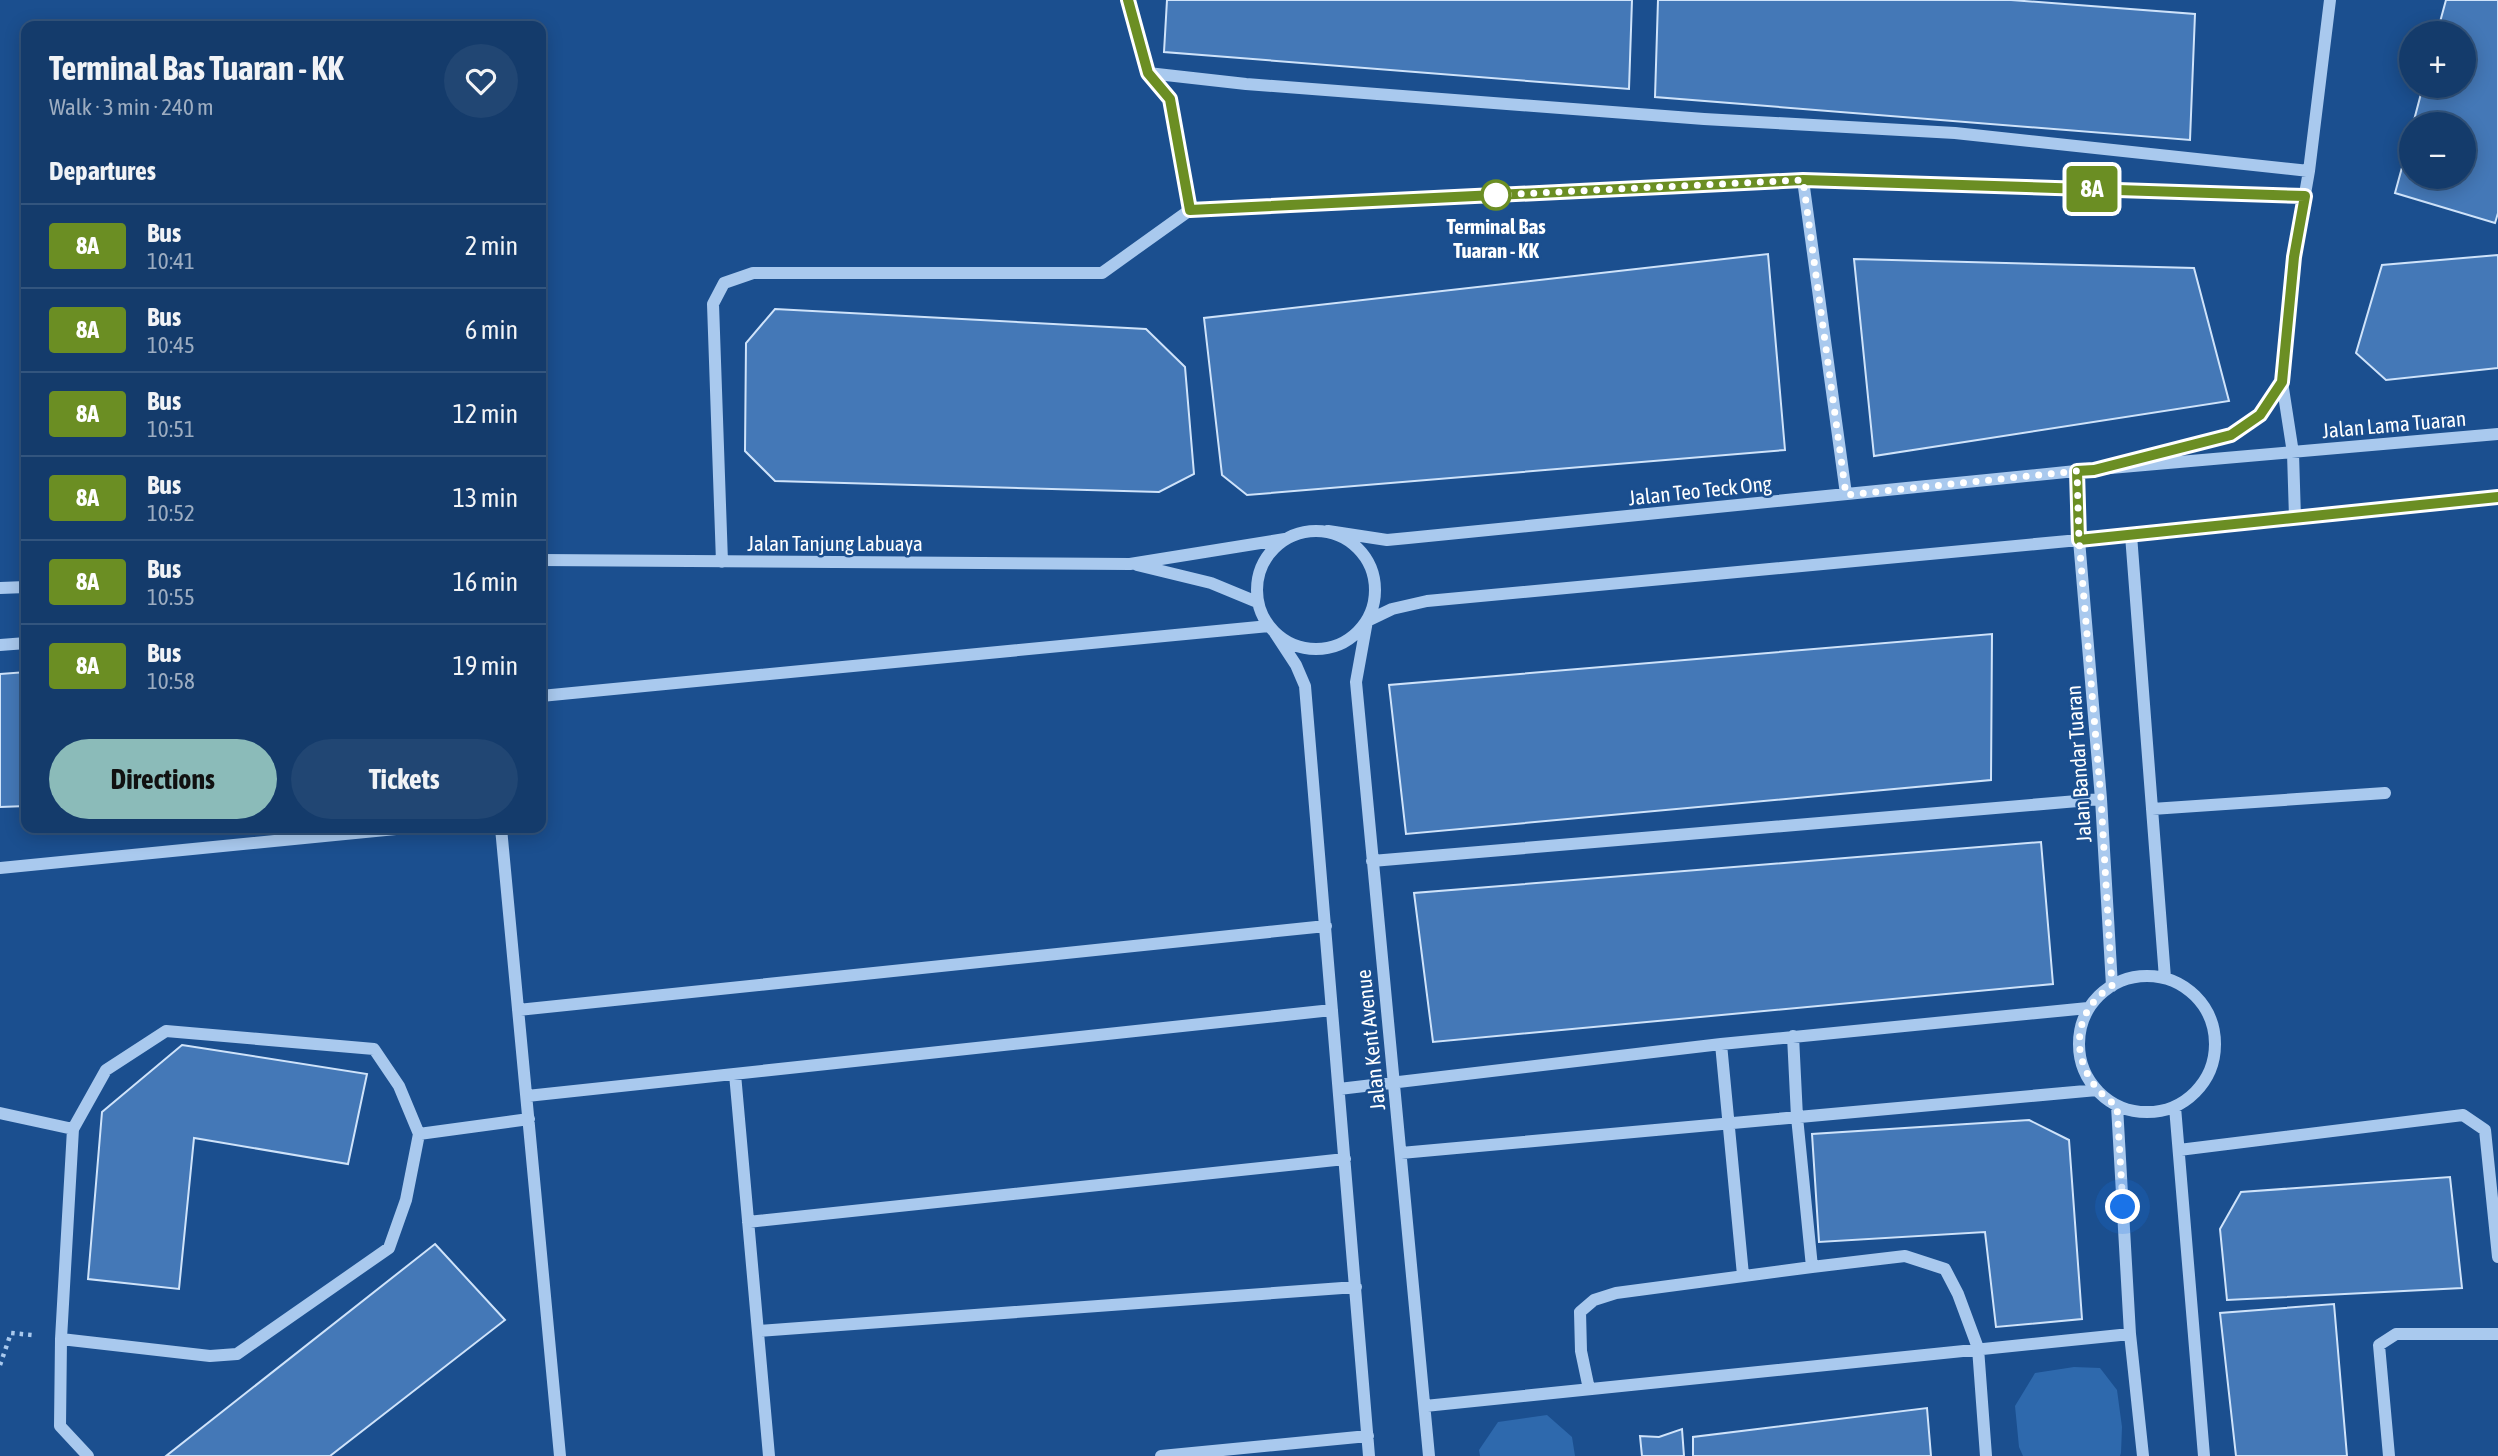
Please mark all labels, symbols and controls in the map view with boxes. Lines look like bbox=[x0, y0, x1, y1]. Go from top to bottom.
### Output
map controls bbox=[2399, 21, 2476, 189]
button: + bbox=[2399, 21, 2476, 98]
button: heart bbox=[444, 44, 518, 118]
text: Terminal Bas Tuaran - KK bbox=[49, 49, 344, 87]
text: Walk · 3 min · 240 m bbox=[49, 94, 213, 120]
button: − bbox=[2399, 112, 2476, 189]
text: Departures bbox=[49, 156, 156, 186]
line badge: 8A bbox=[2060, 166, 2124, 212]
text: 8A bbox=[2080, 175, 2104, 202]
marker: Terminal Bas Tuaran - KK bbox=[1481, 180, 1511, 210]
place label: Terminal Bas Tuaran - KK bbox=[1446, 214, 1546, 262]
text: Bus bbox=[147, 218, 181, 248]
text: 2 min bbox=[465, 231, 518, 261]
text: 8A bbox=[76, 232, 99, 259]
text: 10:41 bbox=[147, 248, 195, 274]
text: Bus bbox=[147, 302, 181, 332]
text: 6 min bbox=[465, 315, 518, 345]
text: 8A bbox=[76, 316, 99, 343]
text: 10:45 bbox=[147, 332, 195, 358]
text: Bus bbox=[147, 386, 181, 416]
text: 12 min bbox=[453, 399, 518, 429]
text: 8A bbox=[76, 400, 99, 427]
street label: Jalan Lama Tuaran bbox=[2321, 406, 2467, 442]
text: 10:51 bbox=[147, 416, 195, 442]
text: Bus bbox=[147, 470, 181, 500]
street label: Jalan Teo Teck Ong bbox=[1627, 471, 1773, 509]
text: 13 min bbox=[453, 483, 518, 513]
text: 8A bbox=[76, 484, 99, 511]
text: 10:52 bbox=[147, 500, 195, 526]
street label: Jalan Tanjung Labuaya bbox=[747, 531, 923, 555]
text: Bus bbox=[147, 554, 181, 584]
text: 16 min bbox=[453, 567, 518, 597]
text: 8A bbox=[76, 568, 99, 595]
text: 10:55 bbox=[147, 584, 195, 610]
text: Bus bbox=[147, 638, 181, 668]
text: 19 min bbox=[453, 651, 518, 681]
text: 8A bbox=[76, 652, 99, 679]
text: 10:58 bbox=[147, 668, 195, 694]
street label: Jalan Bandar Tuaran bbox=[2061, 685, 2095, 843]
button: Directions bbox=[49, 739, 277, 819]
button: Tickets bbox=[291, 739, 518, 819]
street label: Jalan Kent Avenue bbox=[1351, 968, 1389, 1112]
your location bbox=[2105, 1189, 2140, 1224]

